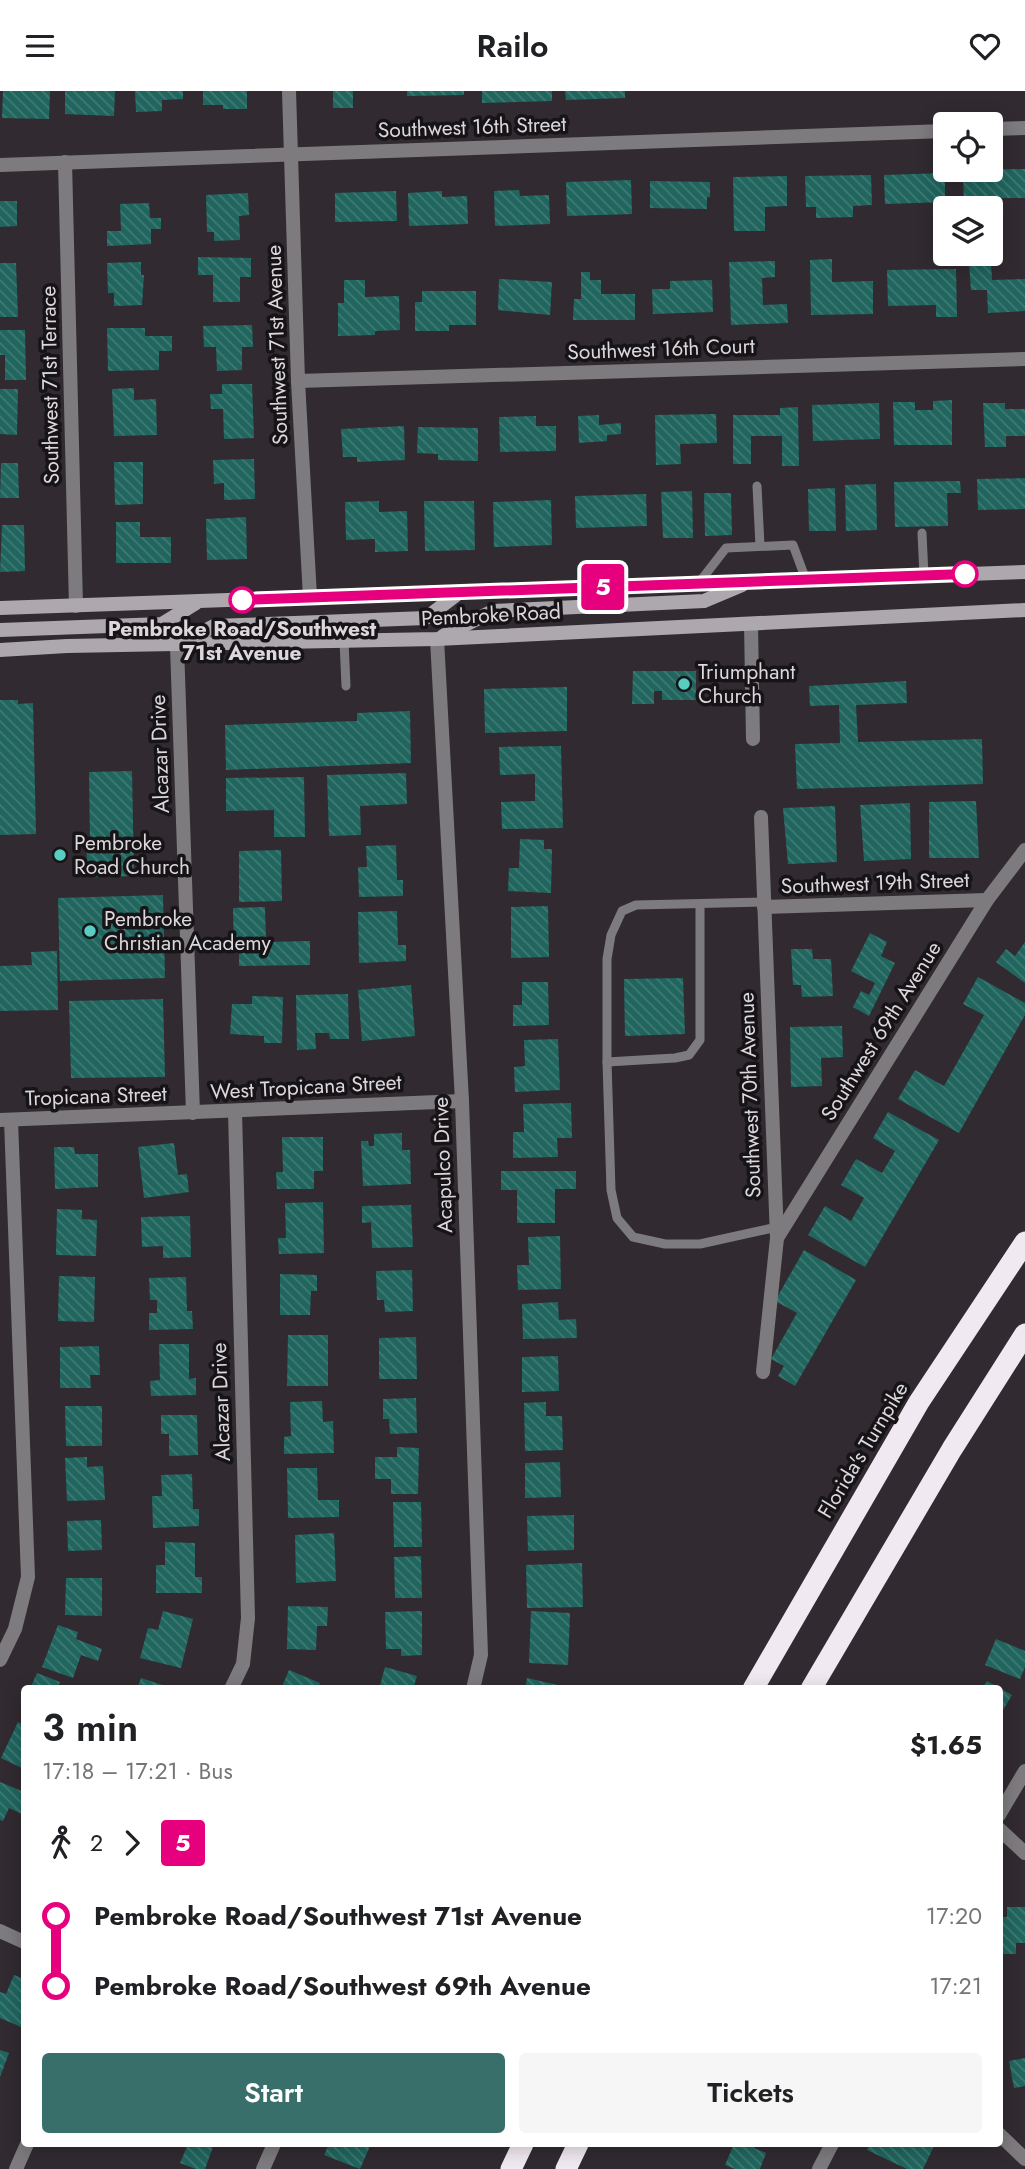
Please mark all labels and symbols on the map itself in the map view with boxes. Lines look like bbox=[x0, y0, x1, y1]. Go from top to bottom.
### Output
street label: Southwest 16th Street bbox=[377, 109, 567, 145]
street label: Southwest 71st Avenue bbox=[259, 244, 295, 446]
street label: Southwest 71st Terrace bbox=[33, 285, 67, 485]
street label: Southwest 16th Court bbox=[567, 331, 755, 367]
unlabelled marker bbox=[952, 561, 978, 587]
line badge: 5 bbox=[580, 564, 626, 610]
marker: Pembroke Road/Southwest 71st Avenue bbox=[229, 587, 255, 613]
street label: Pembroke Road bbox=[420, 596, 562, 634]
place label: Pembroke Road/Southwest 71st Avenue bbox=[108, 614, 377, 668]
place label: Triumphant Church bbox=[698, 657, 795, 711]
marker: Triumphant Church bbox=[676, 676, 692, 692]
street label: Alcazar Drive bbox=[143, 694, 177, 814]
place label: Pembroke Road Church bbox=[74, 828, 190, 882]
marker: Pembroke Road Church bbox=[52, 847, 68, 863]
street label: Southwest 19th Street bbox=[780, 865, 970, 901]
place label: Pembroke Christian Academy bbox=[104, 904, 272, 958]
marker: Pembroke Christian Academy bbox=[82, 923, 98, 939]
street label: Southwest 69th Avenue bbox=[814, 935, 949, 1127]
street label: Southwest 70th Avenue bbox=[731, 991, 769, 1198]
street label: West Tropicana Street bbox=[210, 1067, 402, 1107]
street label: Tropicana Street bbox=[25, 1079, 167, 1113]
street label: Acapulco Drive bbox=[426, 1096, 460, 1234]
street label: Alcazar Drive bbox=[204, 1342, 238, 1462]
street label: Florida's Turnpike bbox=[810, 1376, 916, 1524]

